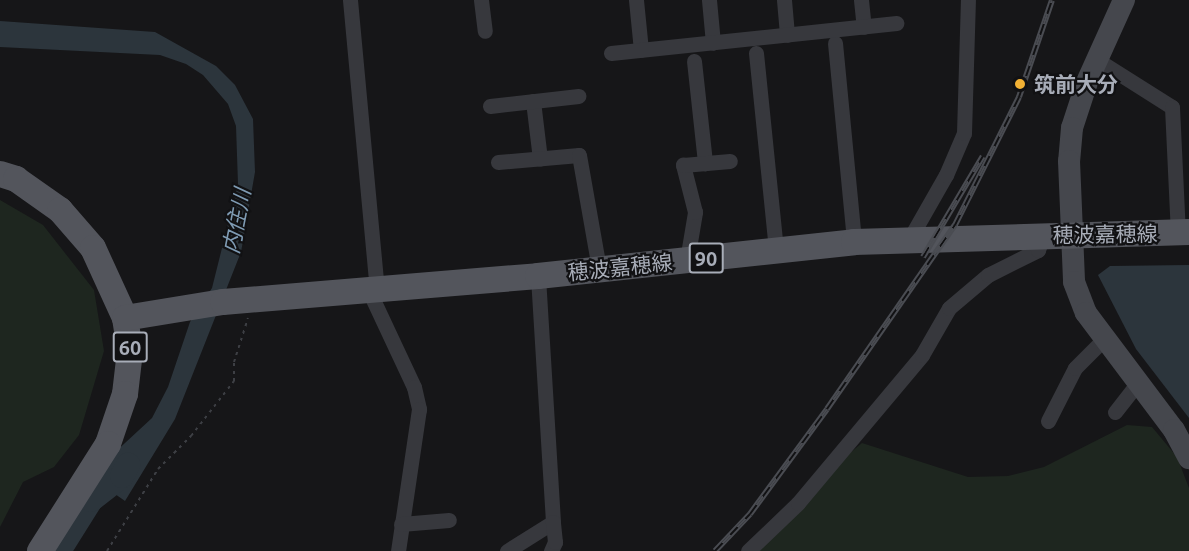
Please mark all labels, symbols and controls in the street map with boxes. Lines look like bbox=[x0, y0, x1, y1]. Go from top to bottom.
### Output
place label: 筑前大分 bbox=[1034, 71, 1118, 97]
marker: 筑前大分 bbox=[1011, 75, 1029, 93]
water label: 内住川 bbox=[217, 186, 255, 256]
street label: 穂波嘉穂線 bbox=[1052, 220, 1158, 248]
road number: 90 bbox=[688, 241, 724, 275]
street label: 穂波嘉穂線 bbox=[566, 249, 674, 285]
road number: 60 bbox=[112, 330, 148, 364]

